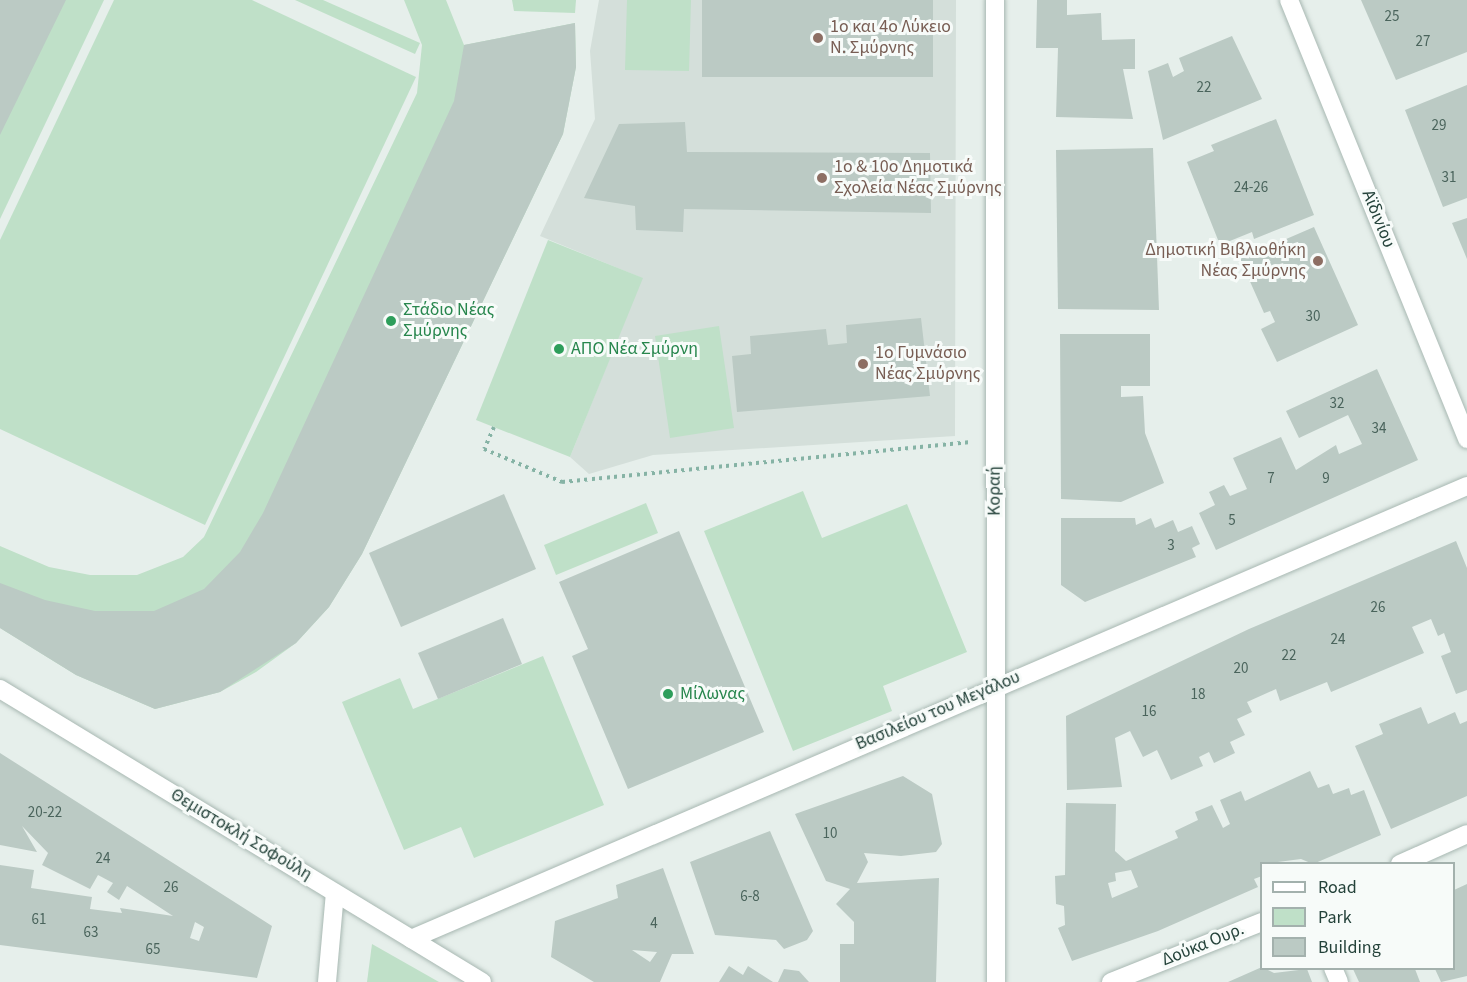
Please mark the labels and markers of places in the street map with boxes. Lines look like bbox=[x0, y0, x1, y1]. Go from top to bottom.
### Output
place label: 1ο και 4ο Λύκειο Ν. Σμύρνης bbox=[830, 17, 951, 60]
marker: 1ο και 4ο Λύκειο Ν. Σμύρνης bbox=[811, 31, 825, 45]
place label: 1ο & 10ο Δημοτικά Σχολεία Νέας Σμύρνης bbox=[834, 157, 1002, 200]
marker: 1ο & 10ο Δημοτικά Σχολεία Νέας Σμύρνης bbox=[815, 171, 829, 185]
place label: Δημοτική Βιβλιοθήκη Νέας Σμύρνης bbox=[1145, 240, 1306, 282]
marker: Δημοτική Βιβλιοθήκη Νέας Σμύρνης bbox=[1311, 254, 1325, 268]
place label: Στάδιο Νέας Σμύρνης bbox=[403, 300, 494, 342]
marker: Στάδιο Νέας Σμύρνης bbox=[384, 314, 398, 328]
place label: ΑΠΟ Νέα Σμύρνη bbox=[571, 338, 698, 360]
marker: ΑΠΟ Νέα Σμύρνη bbox=[552, 342, 566, 356]
place label: 1ο Γυμνάσιο Νέας Σμύρνης bbox=[875, 343, 981, 386]
marker: 1ο Γυμνάσιο Νέας Σμύρνης bbox=[856, 357, 870, 371]
place label: Μίλωνας bbox=[680, 683, 745, 705]
marker: Μίλωνας bbox=[661, 687, 675, 701]

